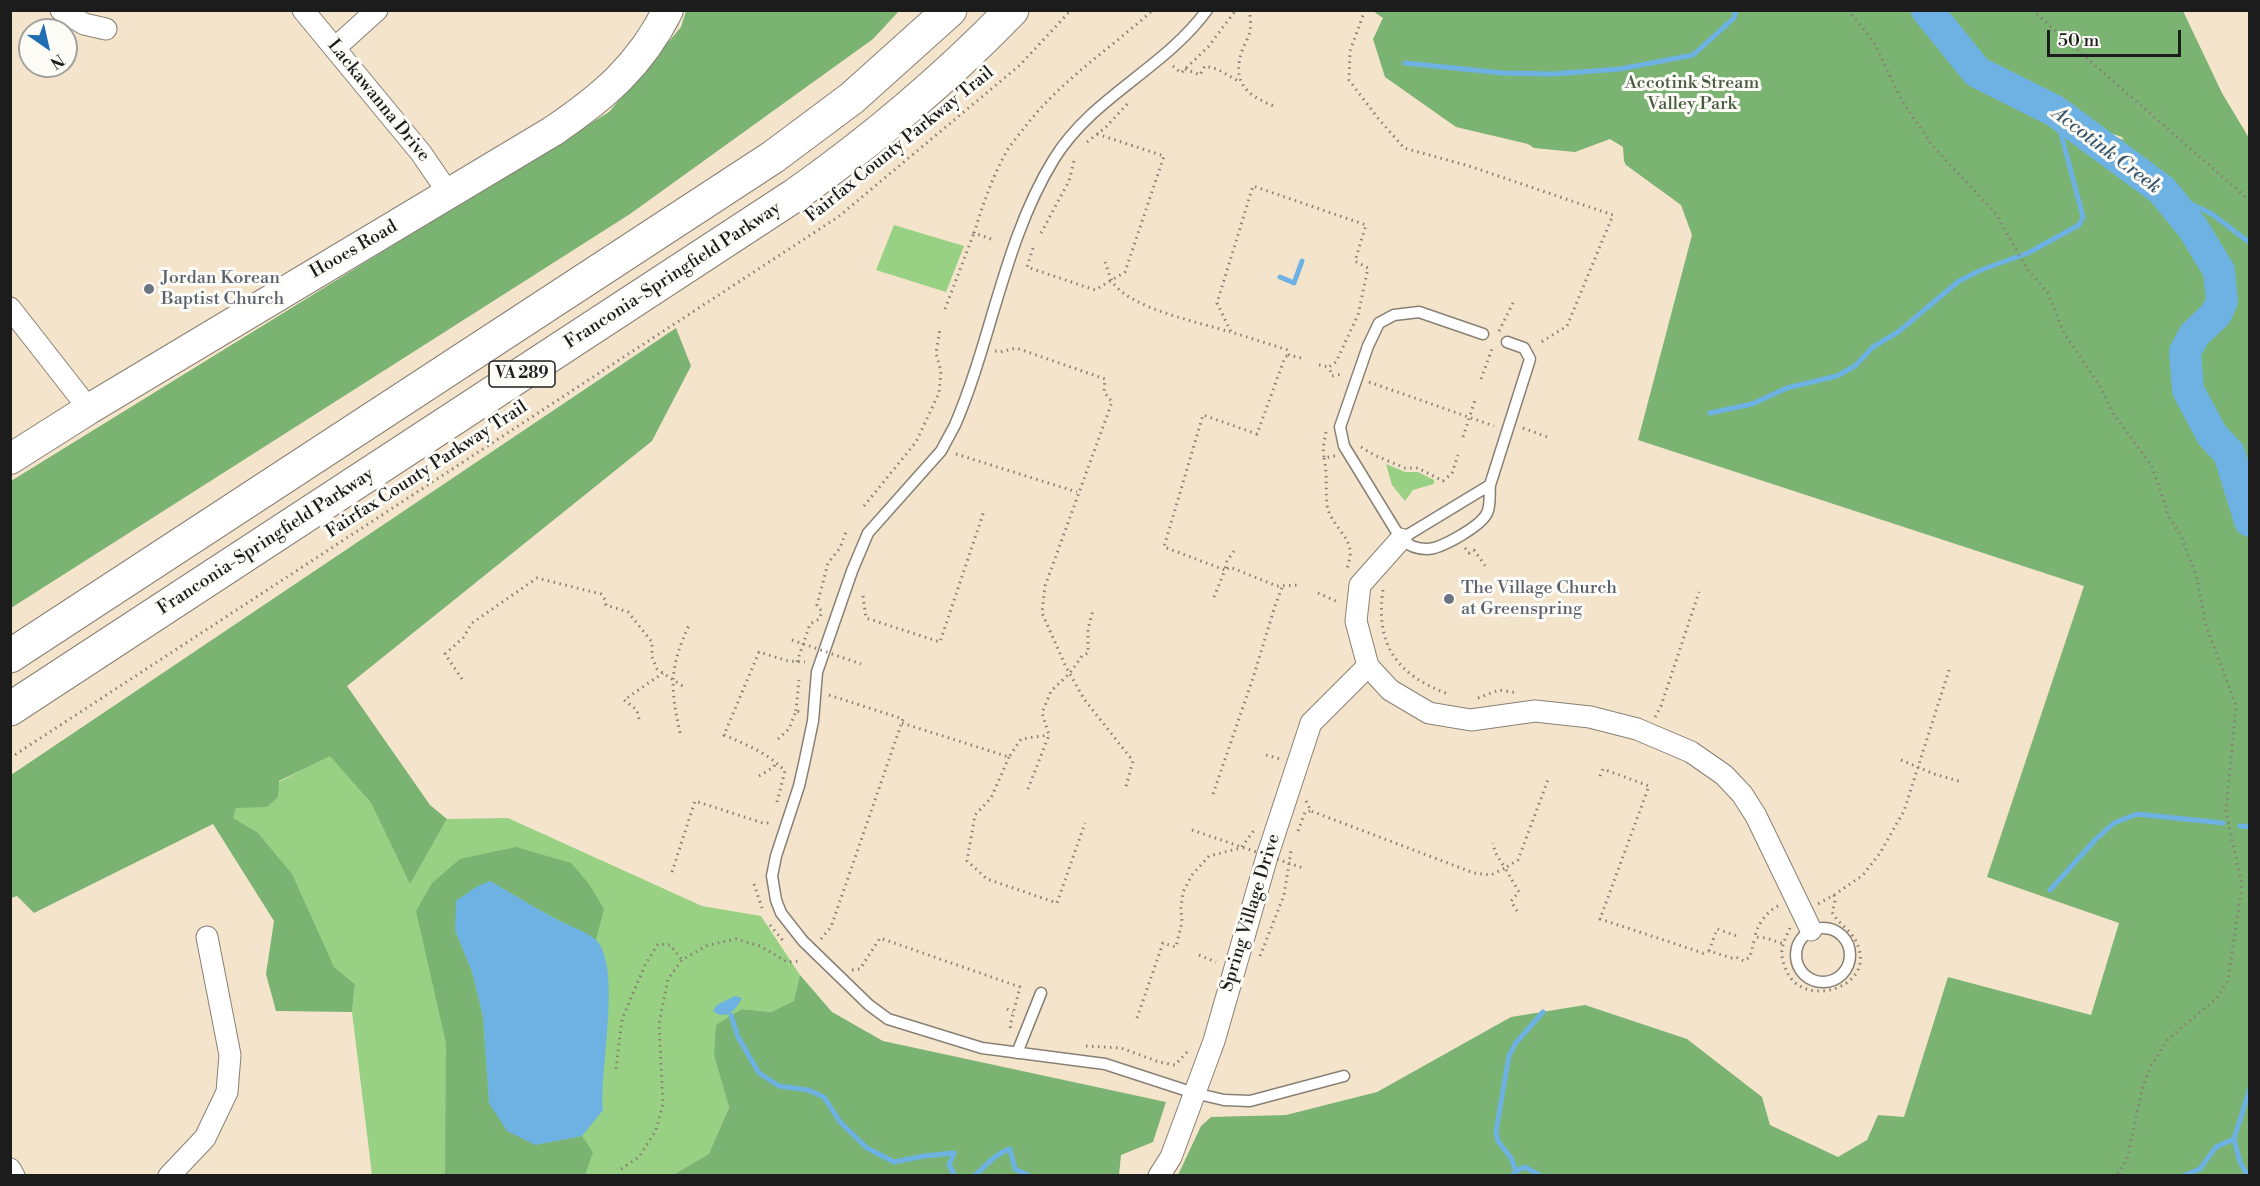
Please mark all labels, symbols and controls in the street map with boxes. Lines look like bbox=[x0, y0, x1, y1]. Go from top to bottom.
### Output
north arrow bbox=[18, 18, 78, 78]
scale bar bbox=[2050, 18, 2184, 56]
text: 50 m bbox=[2058, 29, 2099, 52]
street label: Lackawanna Drive bbox=[322, 36, 434, 166]
text: N bbox=[46, 49, 68, 73]
street label: Fairfax County Parkway Trail bbox=[801, 62, 999, 228]
park label: Accotink Stream Valley Park bbox=[1625, 73, 1759, 116]
water label: Accotink Creek bbox=[2047, 102, 2165, 200]
street label: Franconia-Springfield Parkway bbox=[561, 198, 785, 354]
street label: Hooes Road bbox=[307, 216, 401, 284]
place label: Jordan Korean Baptist Church bbox=[161, 268, 284, 310]
marker: Jordan Korean Baptist Church bbox=[142, 282, 156, 296]
road number: VA 289 bbox=[489, 361, 555, 387]
street label: Fairfax County Parkway Trail bbox=[322, 397, 532, 543]
street label: Franconia-Springfield Parkway bbox=[154, 464, 378, 620]
place label: The Village Church at Greenspring bbox=[1461, 578, 1617, 620]
marker: The Village Church at Greenspring bbox=[1442, 592, 1456, 606]
street label: Spring Village Drive bbox=[1217, 831, 1285, 995]

